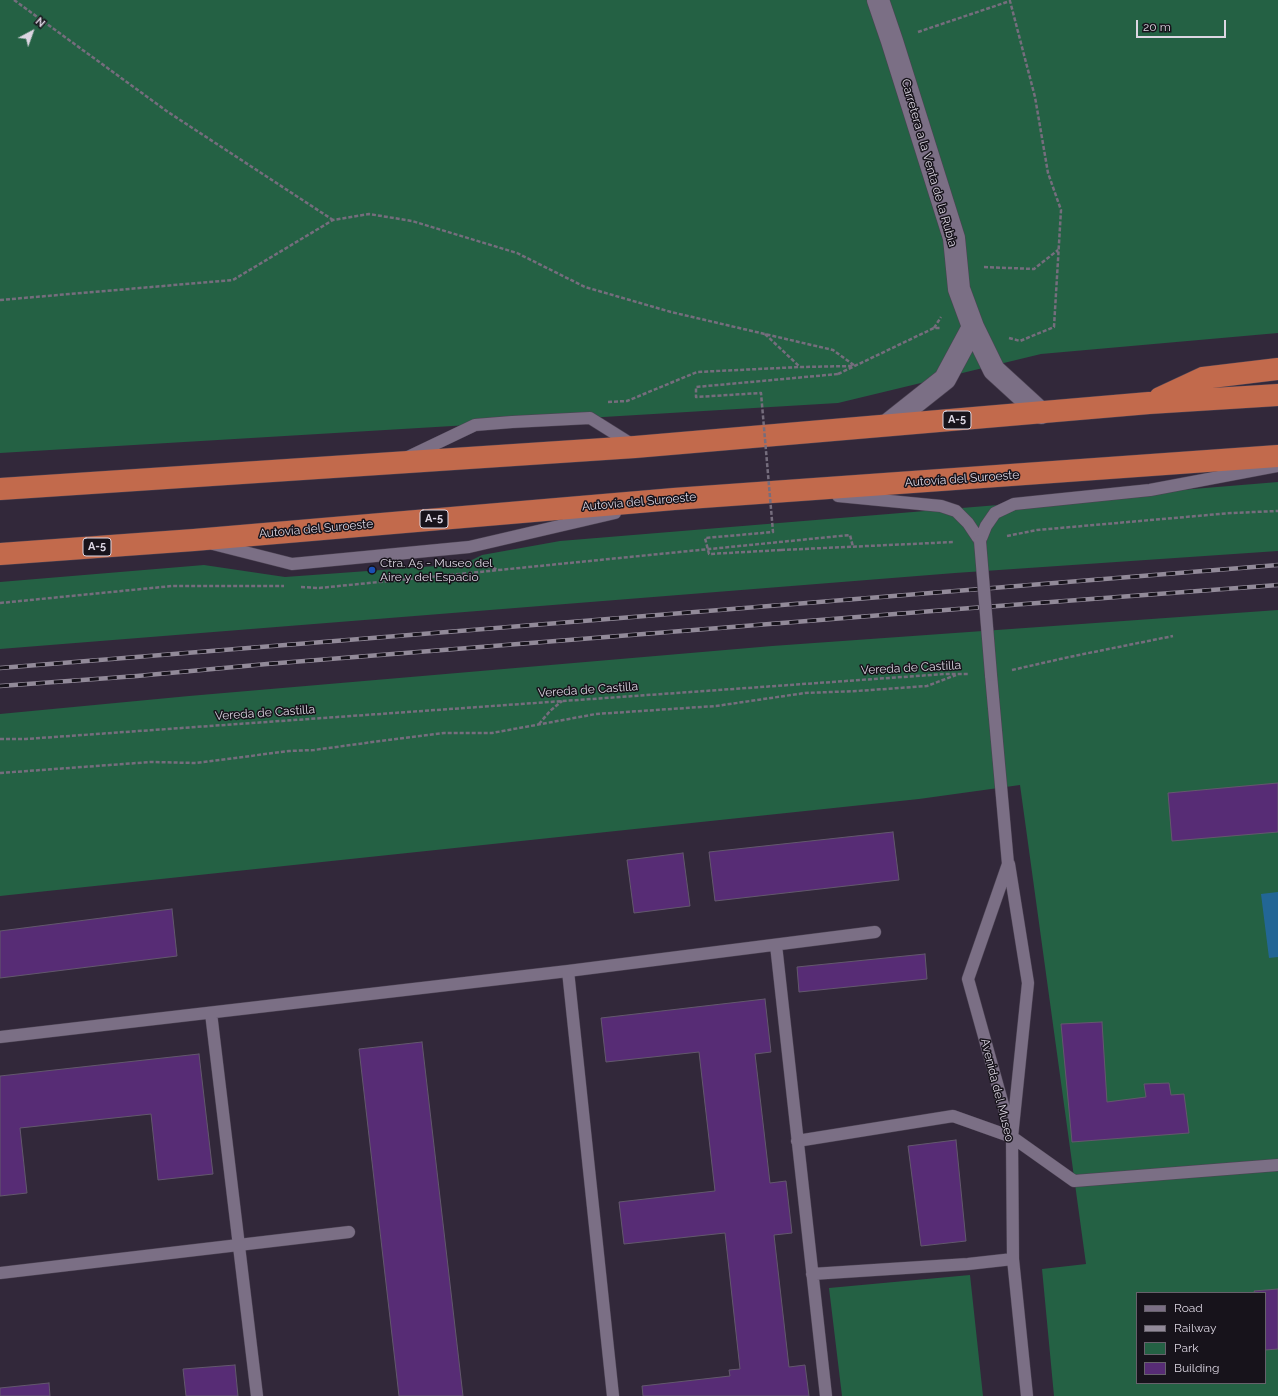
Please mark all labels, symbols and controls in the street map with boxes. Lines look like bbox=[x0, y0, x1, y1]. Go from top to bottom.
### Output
north arrow bbox=[12, 12, 52, 52]
scale bar bbox=[1138, 12, 1228, 38]
text: N bbox=[33, 15, 48, 30]
text: 20 m bbox=[1143, 20, 1171, 34]
street label: Carretera a la Venta de la Rubia bbox=[898, 77, 960, 249]
road number: A-5 bbox=[943, 411, 971, 429]
street label: Autovía del Suroeste bbox=[904, 468, 1020, 490]
street label: Autovía del Suroeste bbox=[581, 490, 697, 514]
road number: A-5 bbox=[420, 510, 448, 528]
street label: Autovía del Suroeste bbox=[258, 517, 374, 541]
road number: A-5 bbox=[83, 538, 111, 556]
place label: Ctra. A5 - Museo del Aire y del Espacio bbox=[380, 556, 493, 584]
marker: Ctra. A5 - Museo del Aire y del Espacio bbox=[367, 565, 377, 575]
street label: Vereda de Castilla bbox=[861, 658, 961, 678]
street label: Vereda de Castilla bbox=[537, 679, 639, 701]
street label: Vereda de Castilla bbox=[214, 702, 316, 724]
street label: Avenida del Museo bbox=[977, 1037, 1017, 1143]
legend bbox=[1136, 1292, 1266, 1384]
text: Road bbox=[1174, 1301, 1203, 1315]
text: Railway bbox=[1174, 1321, 1216, 1335]
text: Park bbox=[1174, 1341, 1199, 1355]
text: Building bbox=[1174, 1361, 1220, 1375]

